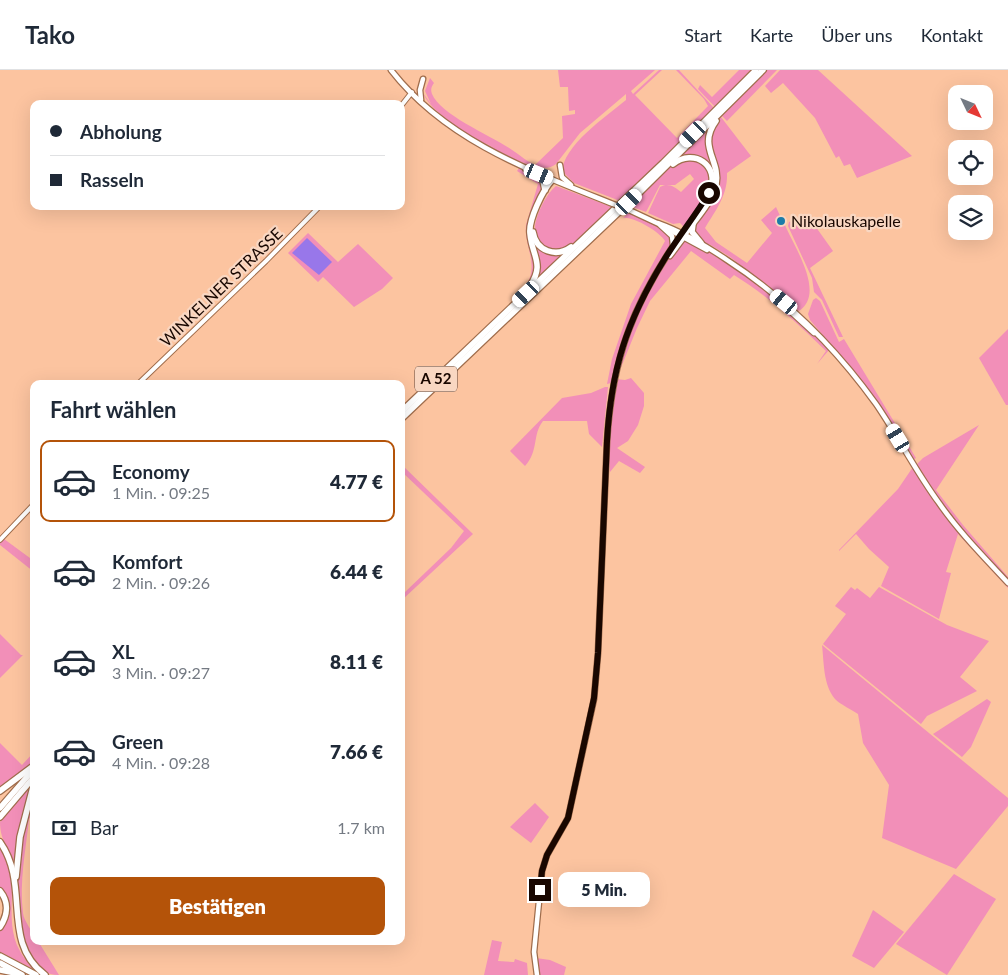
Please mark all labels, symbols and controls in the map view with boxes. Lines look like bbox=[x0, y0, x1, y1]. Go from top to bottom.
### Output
text: Tako bbox=[25, 20, 75, 49]
text: Start bbox=[684, 24, 722, 46]
text: Karte bbox=[750, 24, 793, 46]
text: Über uns bbox=[821, 24, 893, 46]
text: Kontakt bbox=[921, 24, 983, 46]
north arrow bbox=[948, 85, 992, 130]
map controls bbox=[948, 85, 993, 240]
car bbox=[677, 118, 708, 150]
text: Abholung bbox=[80, 120, 162, 143]
button: locate bbox=[948, 140, 993, 185]
car bbox=[522, 161, 555, 187]
text: Rasseln bbox=[80, 168, 144, 191]
route start bbox=[698, 182, 720, 204]
car bbox=[612, 186, 645, 218]
button: layers bbox=[948, 195, 993, 240]
place label: Nikolauskapelle bbox=[791, 211, 901, 230]
marker: Nikolauskapelle bbox=[775, 215, 787, 227]
street label: WINKELNER STRASSE bbox=[156, 223, 286, 350]
car bbox=[509, 278, 542, 310]
car bbox=[767, 287, 800, 317]
road number: A 52 bbox=[415, 366, 457, 392]
text: Fahrt wählen bbox=[50, 396, 177, 423]
car bbox=[883, 421, 912, 455]
icon: car bbox=[52, 459, 97, 504]
text: Economy bbox=[112, 460, 190, 483]
text: 4.77 € bbox=[330, 470, 383, 493]
text: 1 Min. · 09:25 bbox=[112, 483, 210, 502]
icon: car bbox=[52, 549, 97, 594]
text: Komfort bbox=[112, 550, 183, 573]
text: 6.44 € bbox=[330, 560, 383, 583]
text: 2 Min. · 09:26 bbox=[112, 573, 210, 592]
icon: car bbox=[52, 639, 97, 684]
text: XL bbox=[112, 640, 135, 663]
text: 8.11 € bbox=[330, 650, 383, 673]
text: 3 Min. · 09:27 bbox=[112, 663, 210, 682]
icon: car bbox=[52, 729, 97, 774]
text: Green bbox=[112, 730, 163, 753]
text: 7.66 € bbox=[330, 740, 383, 763]
text: 4 Min. · 09:28 bbox=[112, 753, 210, 772]
icon: cash bbox=[50, 814, 78, 842]
text: Bar bbox=[90, 816, 119, 839]
text: 1.7 km bbox=[337, 818, 385, 837]
callout: 5 Min. bbox=[558, 872, 650, 908]
button: Bestätigen bbox=[50, 877, 385, 935]
route end bbox=[529, 879, 551, 901]
text: 5 Min. bbox=[581, 880, 627, 899]

